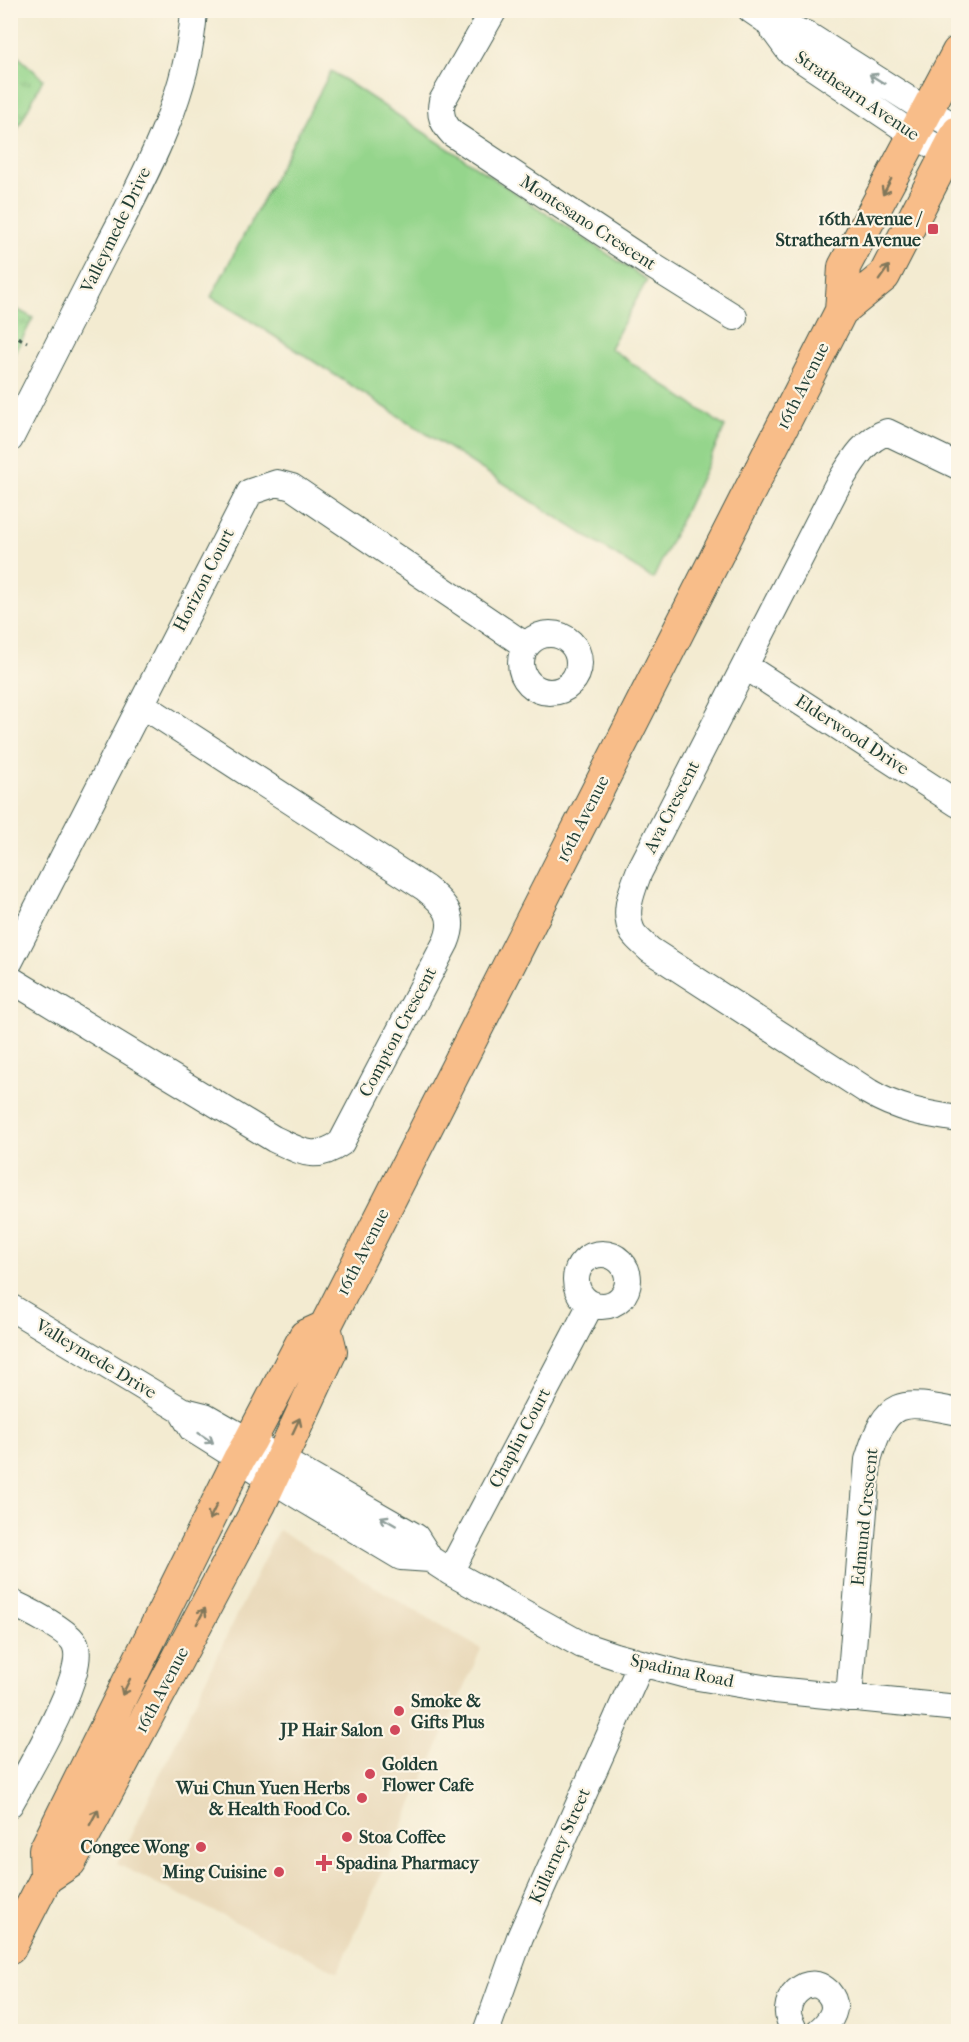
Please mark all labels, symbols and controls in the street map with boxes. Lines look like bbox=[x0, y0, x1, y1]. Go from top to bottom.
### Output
street label: Strathearn Avenue bbox=[791, 47, 923, 145]
one-way arrow bbox=[869, 73, 886, 85]
street label: Valleymede Drive bbox=[76, 164, 156, 297]
street label: Montesano Crescent bbox=[516, 171, 660, 275]
one-way arrow bbox=[881, 178, 893, 195]
place label: 16th Avenue / Strathearn Avenue bbox=[776, 209, 924, 251]
marker: 16th Avenue / Strathearn Avenue bbox=[926, 222, 940, 236]
one-way arrow bbox=[878, 265, 890, 281]
street label: 16th Avenue bbox=[772, 339, 834, 433]
street label: Horizon Court bbox=[169, 525, 239, 635]
street label: Elderwood Drive bbox=[791, 690, 913, 780]
street label: Ava Crescent bbox=[639, 757, 705, 858]
street label: 16th Avenue bbox=[552, 772, 614, 866]
street label: Compton Crescent bbox=[355, 963, 441, 1101]
street label: 16th Avenue bbox=[332, 1205, 394, 1299]
street label: Valleymede Drive bbox=[31, 1314, 160, 1403]
street label: Chaplin Court bbox=[485, 1384, 555, 1492]
one-way arrow bbox=[290, 1418, 302, 1436]
one-way arrow bbox=[197, 1432, 214, 1444]
street label: Edmund Crescent bbox=[847, 1446, 883, 1587]
one-way arrow bbox=[207, 1502, 218, 1520]
one-way arrow bbox=[380, 1515, 397, 1527]
one-way arrow bbox=[195, 1608, 207, 1625]
street label: 16th Avenue bbox=[131, 1643, 194, 1737]
street label: Spadina Road bbox=[628, 1650, 736, 1692]
one-way arrow bbox=[120, 1677, 132, 1695]
place label: Smoke & Gifts Plus bbox=[411, 1691, 485, 1733]
marker: Smoke & Gifts Plus bbox=[392, 1704, 406, 1718]
place label: JP Hair Salon bbox=[278, 1720, 384, 1741]
marker: JP Hair Salon bbox=[388, 1723, 402, 1737]
place label: Golden Flower Cafe bbox=[381, 1754, 474, 1796]
marker: Golden Flower Cafe bbox=[363, 1767, 377, 1781]
place label: Wui Chun Yuen Herbs & Health Food Co. bbox=[175, 1778, 351, 1820]
street label: Killarney Street bbox=[525, 1784, 595, 1907]
marker: Wui Chun Yuen Herbs & Health Food Co. bbox=[355, 1791, 369, 1805]
one-way arrow bbox=[89, 1809, 100, 1827]
place label: Stoa Coffee bbox=[359, 1827, 446, 1848]
marker: Stoa Coffee bbox=[340, 1830, 354, 1844]
place label: Congee Wong bbox=[81, 1837, 190, 1858]
marker: Congee Wong bbox=[194, 1840, 208, 1854]
place label: Spadina Pharmacy bbox=[336, 1853, 480, 1874]
marker: Spadina Pharmacy bbox=[317, 1856, 331, 1870]
place label: Ming Cuisine bbox=[161, 1862, 267, 1883]
marker: Ming Cuisine bbox=[272, 1865, 286, 1879]

